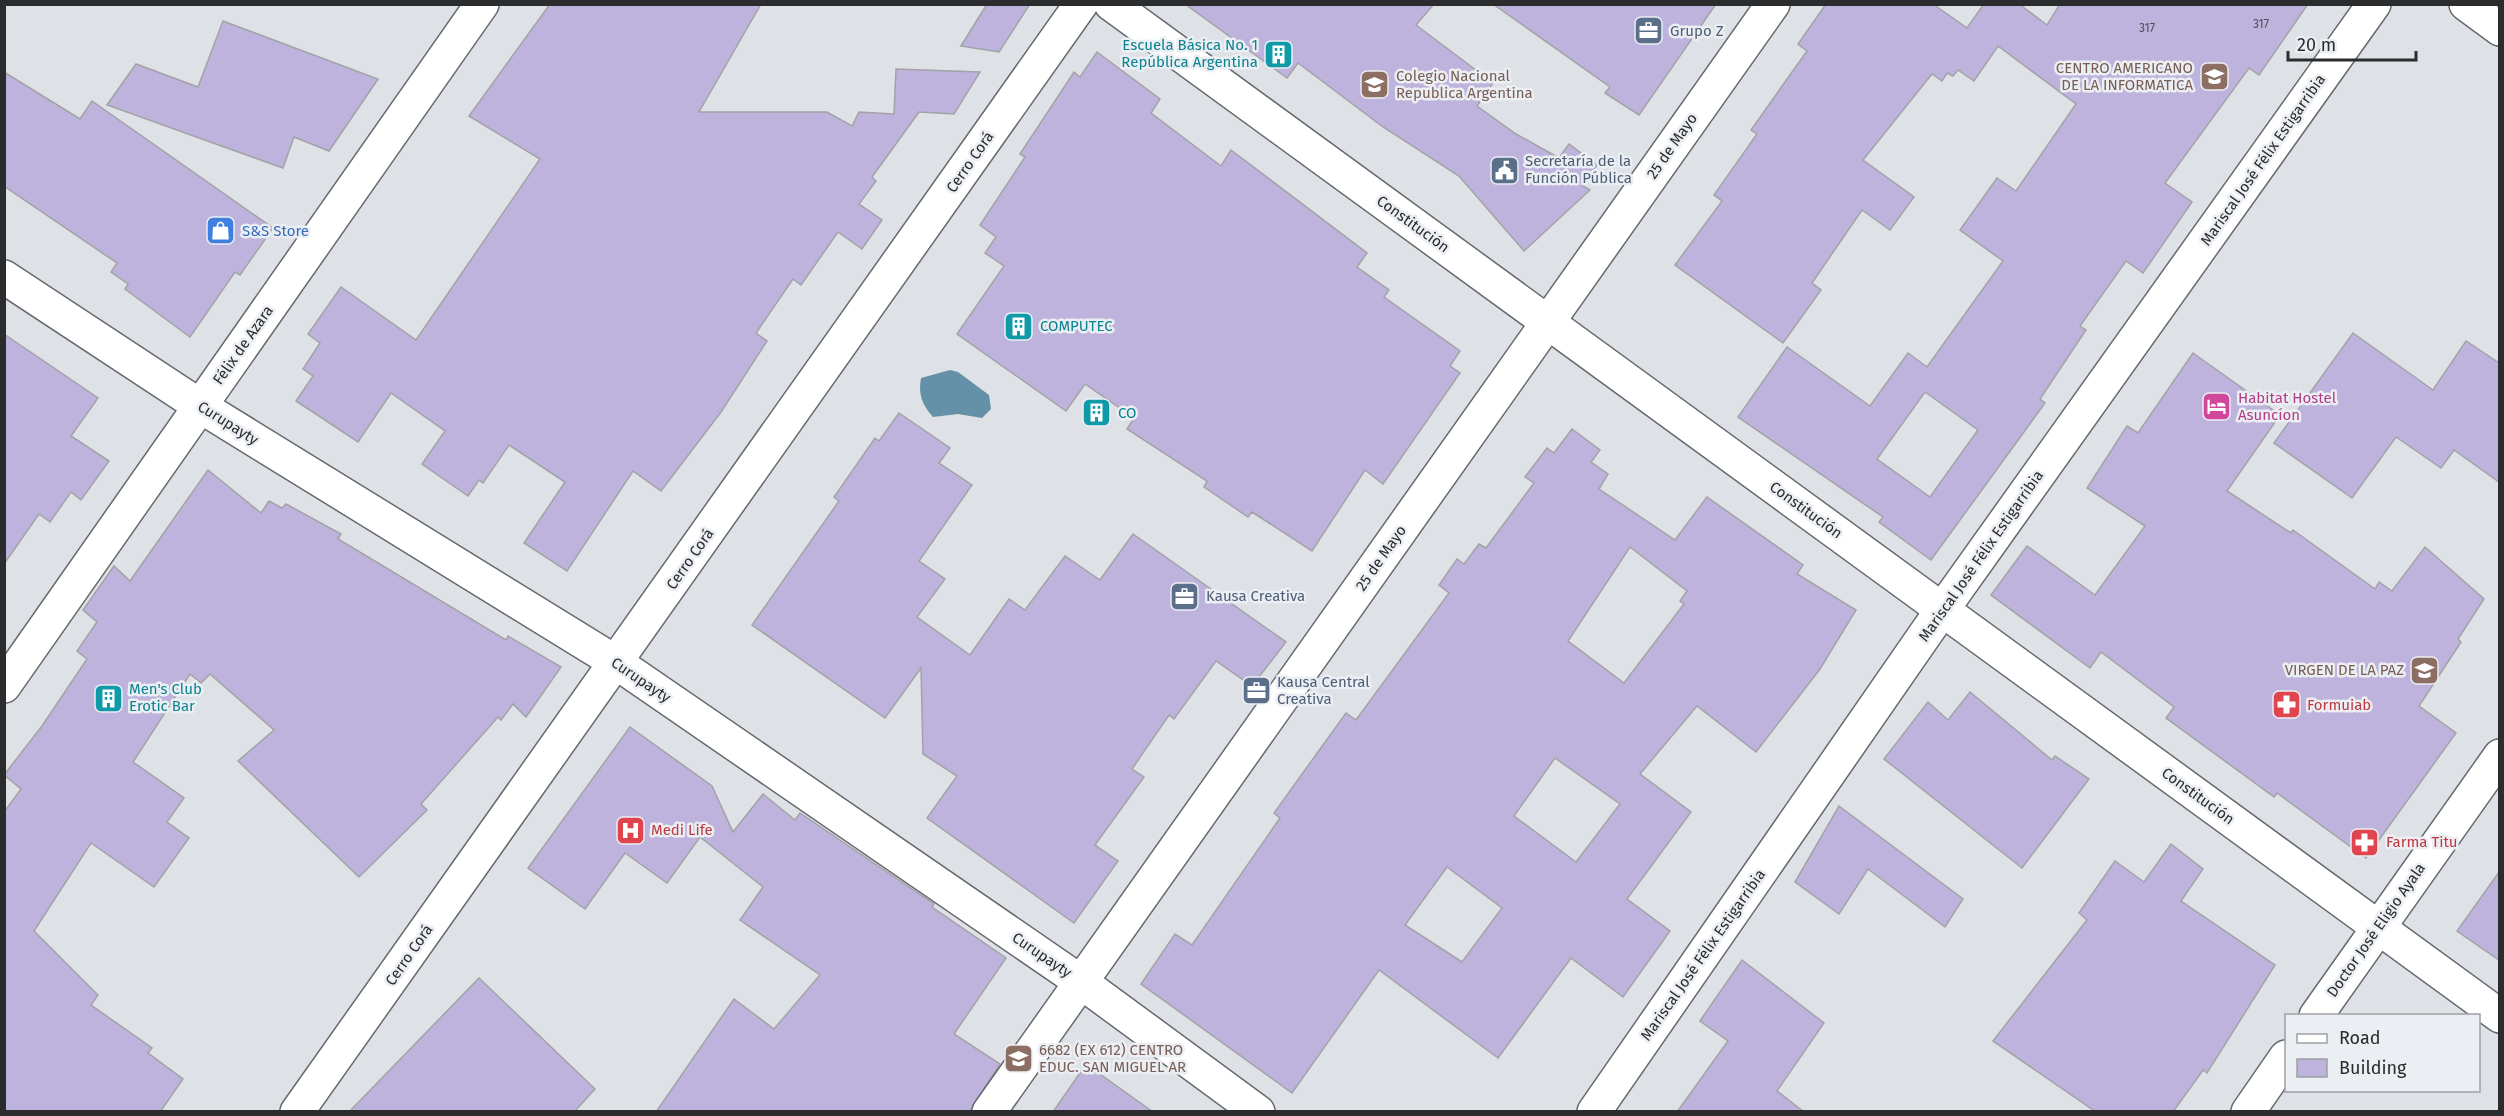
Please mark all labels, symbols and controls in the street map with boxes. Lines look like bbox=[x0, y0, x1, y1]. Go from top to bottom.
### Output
office icon: Grupo Z bbox=[1633, 15, 1665, 47]
house number: 317 bbox=[2253, 17, 2269, 31]
house number: 317 bbox=[2139, 21, 2155, 35]
place label: Grupo Z bbox=[1670, 22, 1724, 40]
scale bar bbox=[2288, 24, 2416, 62]
text: 20 m bbox=[2297, 34, 2336, 56]
place label: Escuela Básica No. 1 República Argentina bbox=[1121, 36, 1258, 71]
building icon: Escuela Básica No. 1 República Argentina bbox=[1263, 38, 1295, 70]
place label: CENTRO AMERICANO DE LA INFORMATICA bbox=[2056, 59, 2193, 94]
school or university icon: CENTRO AMERICANO DE LA INFORMATICA bbox=[2198, 61, 2230, 93]
place label: Colegio Nacional Republica Argentina bbox=[1396, 67, 1533, 102]
school or university icon: Colegio Nacional Republica Argentina bbox=[1359, 69, 1391, 101]
street label: Mariscal José Félix Estigarribia bbox=[2197, 71, 2329, 249]
street label: 25 de Mayo bbox=[1643, 110, 1701, 182]
street label: Cerro Corá bbox=[942, 128, 998, 196]
place label: Secretaría de la Función Pública bbox=[1525, 152, 1632, 187]
public building icon: Secretaría de la Función Pública bbox=[1488, 154, 1520, 186]
street label: Constitución bbox=[1373, 192, 1453, 256]
shop icon: S&S Store bbox=[205, 215, 237, 247]
place label: S&S Store bbox=[242, 222, 309, 240]
street label: Félix de Azara bbox=[209, 302, 277, 388]
building icon: COMPUTEC bbox=[1003, 310, 1035, 342]
place label: COMPUTEC bbox=[1040, 317, 1113, 335]
place label: Habitat Hostel Asuncíon bbox=[2238, 389, 2337, 424]
hotel icon: Habitat Hostel Asuncíon bbox=[2201, 391, 2233, 423]
street label: Curupayty bbox=[194, 397, 262, 449]
building icon: CO bbox=[1081, 397, 1113, 429]
place label: CO bbox=[1118, 404, 1136, 422]
street label: Mariscal José Félix Estigarribia bbox=[1915, 467, 2047, 645]
street label: Constitución bbox=[1766, 478, 1846, 542]
street label: 25 de Mayo bbox=[1352, 522, 1410, 594]
street label: Cerro Corá bbox=[662, 525, 718, 593]
office icon: Kausa Creativa bbox=[1169, 580, 1201, 612]
place label: Kausa Creativa bbox=[1206, 587, 1305, 605]
street label: Curupayty bbox=[608, 653, 675, 707]
school or university icon: VIRGEN DE LA PAZ bbox=[2409, 654, 2441, 686]
place label: VIRGEN DE LA PAZ bbox=[2285, 661, 2404, 679]
place label: Kausa Central Creativa bbox=[1277, 673, 1370, 708]
office icon: Kausa Central Creativa bbox=[1240, 675, 1272, 707]
place label: Men's Club Erotic Bar bbox=[129, 680, 202, 715]
building icon: Men's Club Erotic Bar bbox=[92, 682, 124, 714]
pharmacy icon: Formuiab bbox=[2270, 689, 2302, 721]
place label: Formuiab bbox=[2307, 696, 2371, 714]
street label: Constitución bbox=[2158, 764, 2238, 828]
hospital icon: Medi Life bbox=[614, 814, 646, 846]
place label: Medi Life bbox=[651, 821, 713, 839]
pharmacy icon: Farma Titu bbox=[2349, 826, 2381, 858]
place label: Farma Titu bbox=[2386, 833, 2458, 851]
street label: Doctor José Eligio Ayala bbox=[2323, 860, 2429, 1000]
street label: Mariscal José Félix Estigarribia bbox=[1637, 866, 1769, 1044]
street label: Cerro Corá bbox=[381, 921, 437, 989]
street label: Curupayty bbox=[1009, 928, 1076, 982]
legend bbox=[2285, 1014, 2480, 1092]
text: Road bbox=[2339, 1027, 2381, 1049]
place label: 6682 (EX 612) CENTRO EDUC. SAN MIGUEL AR bbox=[1039, 1041, 1186, 1076]
school or university icon: 6682 (EX 612) CENTRO EDUC. SAN MIGUEL AR bbox=[1002, 1043, 1034, 1075]
text: Building bbox=[2339, 1057, 2407, 1079]

